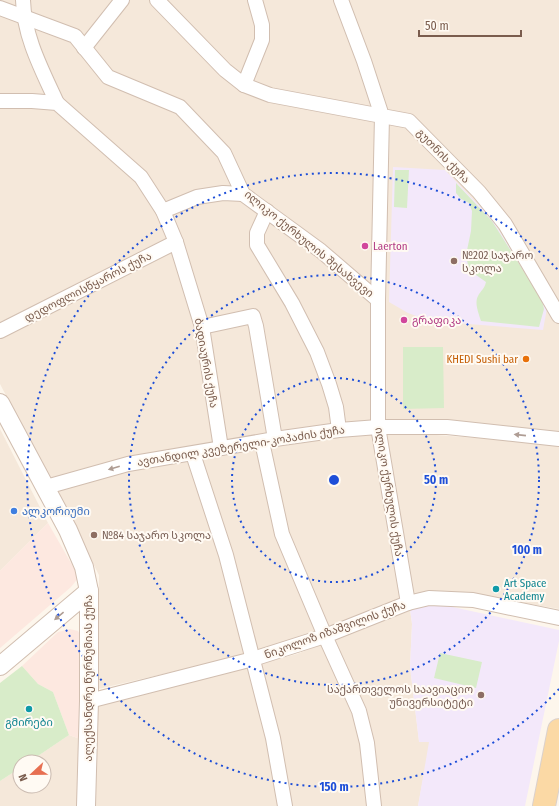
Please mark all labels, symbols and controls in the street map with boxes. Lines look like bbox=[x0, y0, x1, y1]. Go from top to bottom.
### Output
scale bar bbox=[419, 12, 521, 38]
text: 50 m bbox=[425, 19, 449, 33]
street label: გუთნის ქუჩა bbox=[414, 126, 472, 186]
street label: ილიკო ქურხულის შესახვევი bbox=[242, 188, 376, 300]
place label: Laerton bbox=[373, 240, 407, 253]
marker: Laerton bbox=[360, 241, 370, 251]
street label: დედოფლისწყაროს ქუჩა bbox=[22, 249, 154, 325]
place label: №202 საჯარო სკოლა bbox=[462, 249, 533, 275]
marker: №202 საჯარო სკოლა bbox=[449, 256, 459, 266]
place label: გრაფიკა bbox=[412, 314, 461, 327]
marker: გრაფიკა bbox=[399, 315, 409, 325]
street label: ბადიაურის ქუჩა bbox=[192, 317, 220, 409]
place label: KHEDI Sushi bar bbox=[446, 353, 518, 366]
marker: KHEDI Sushi bar bbox=[521, 354, 531, 364]
street label: ავთანდილ კვეზერელი-კოპაძის ქუჩა bbox=[136, 423, 346, 469]
street label: ილიკო ქურხულის ქუჩა bbox=[372, 426, 406, 558]
one-way arrow bbox=[514, 431, 526, 438]
one-way arrow bbox=[108, 465, 120, 471]
centre of rings bbox=[327, 473, 341, 487]
text: 50 m bbox=[424, 473, 448, 487]
place label: ალკორიუმი bbox=[22, 505, 90, 518]
marker: ალკორიუმი bbox=[9, 506, 19, 516]
place label: №84 საჯარო სკოლა bbox=[102, 529, 211, 542]
marker: №84 საჯარო სკოლა bbox=[89, 530, 99, 540]
text: 100 m bbox=[512, 543, 542, 557]
place label: Art Space Academy bbox=[504, 577, 546, 603]
marker: Art Space Academy bbox=[491, 584, 501, 594]
street label: ალექსანდრე წურწუმიას ქუჩა bbox=[82, 595, 95, 761]
street label: ნიკოლოზ იზაშვილის ქუჩა bbox=[263, 598, 407, 662]
one-way arrow bbox=[54, 612, 65, 621]
place label: საქართველოს საავიაციო უნივერსიტეტი bbox=[327, 683, 473, 709]
marker: საქართველოს საავიაციო უნივერსიტეტი bbox=[476, 690, 486, 700]
marker: გმირები bbox=[24, 704, 34, 714]
place label: გმირები bbox=[5, 716, 53, 729]
north arrow bbox=[12, 754, 52, 794]
text: N bbox=[16, 772, 30, 783]
text: 150 m bbox=[319, 780, 349, 794]

